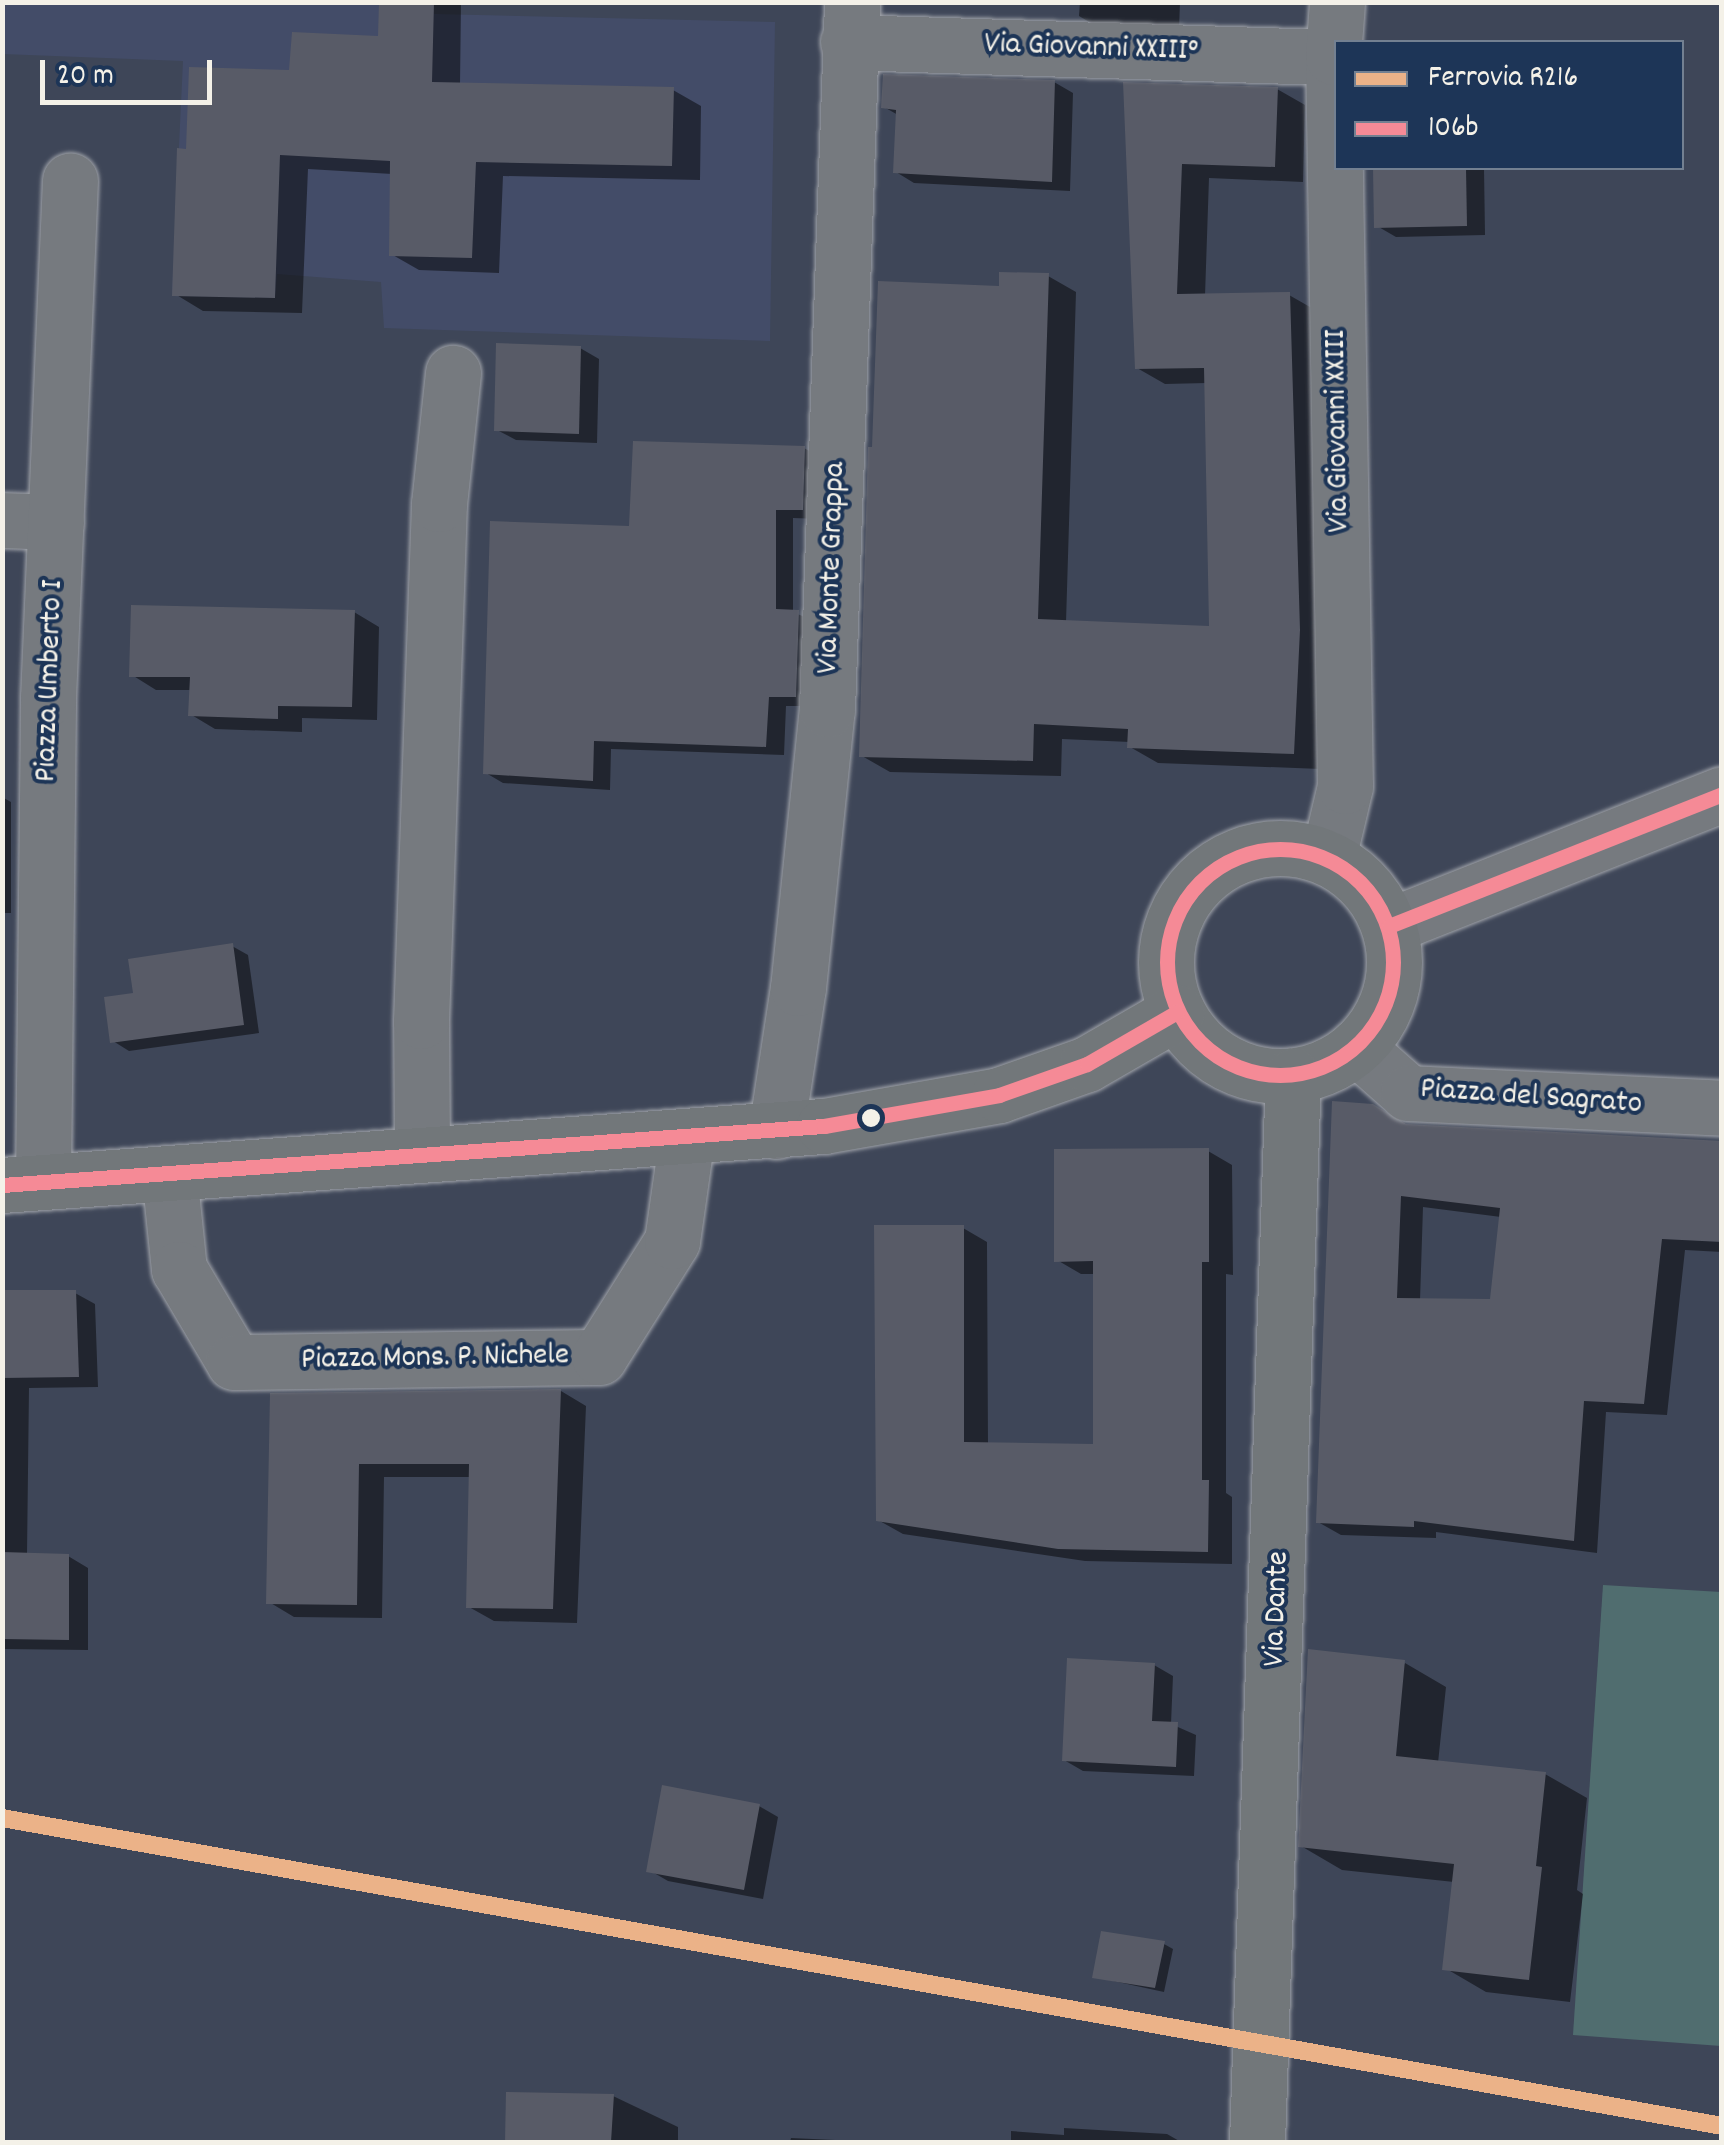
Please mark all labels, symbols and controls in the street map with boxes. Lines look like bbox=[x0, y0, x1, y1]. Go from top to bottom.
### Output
street label: Via Giovanni XXIII° bbox=[984, 26, 1198, 72]
scale bar bbox=[45, 40, 218, 102]
legend bbox=[1334, 40, 1684, 170]
text: 20 m bbox=[57, 56, 114, 99]
text: Ferrovia R216 bbox=[1428, 58, 1578, 101]
text: 106b bbox=[1428, 108, 1479, 151]
street label: Via Giovanni XXIII bbox=[1318, 329, 1360, 533]
street label: Via Monte Grappa bbox=[810, 461, 856, 675]
street label: Piazza Umberto I bbox=[28, 579, 74, 783]
street label: Piazza del Sagrato bbox=[1419, 1071, 1643, 1125]
unlabelled marker bbox=[861, 1108, 881, 1128]
street label: Piazza Mons. P. Nichele bbox=[301, 1337, 569, 1381]
street label: Via Dante bbox=[1257, 1550, 1299, 1668]

